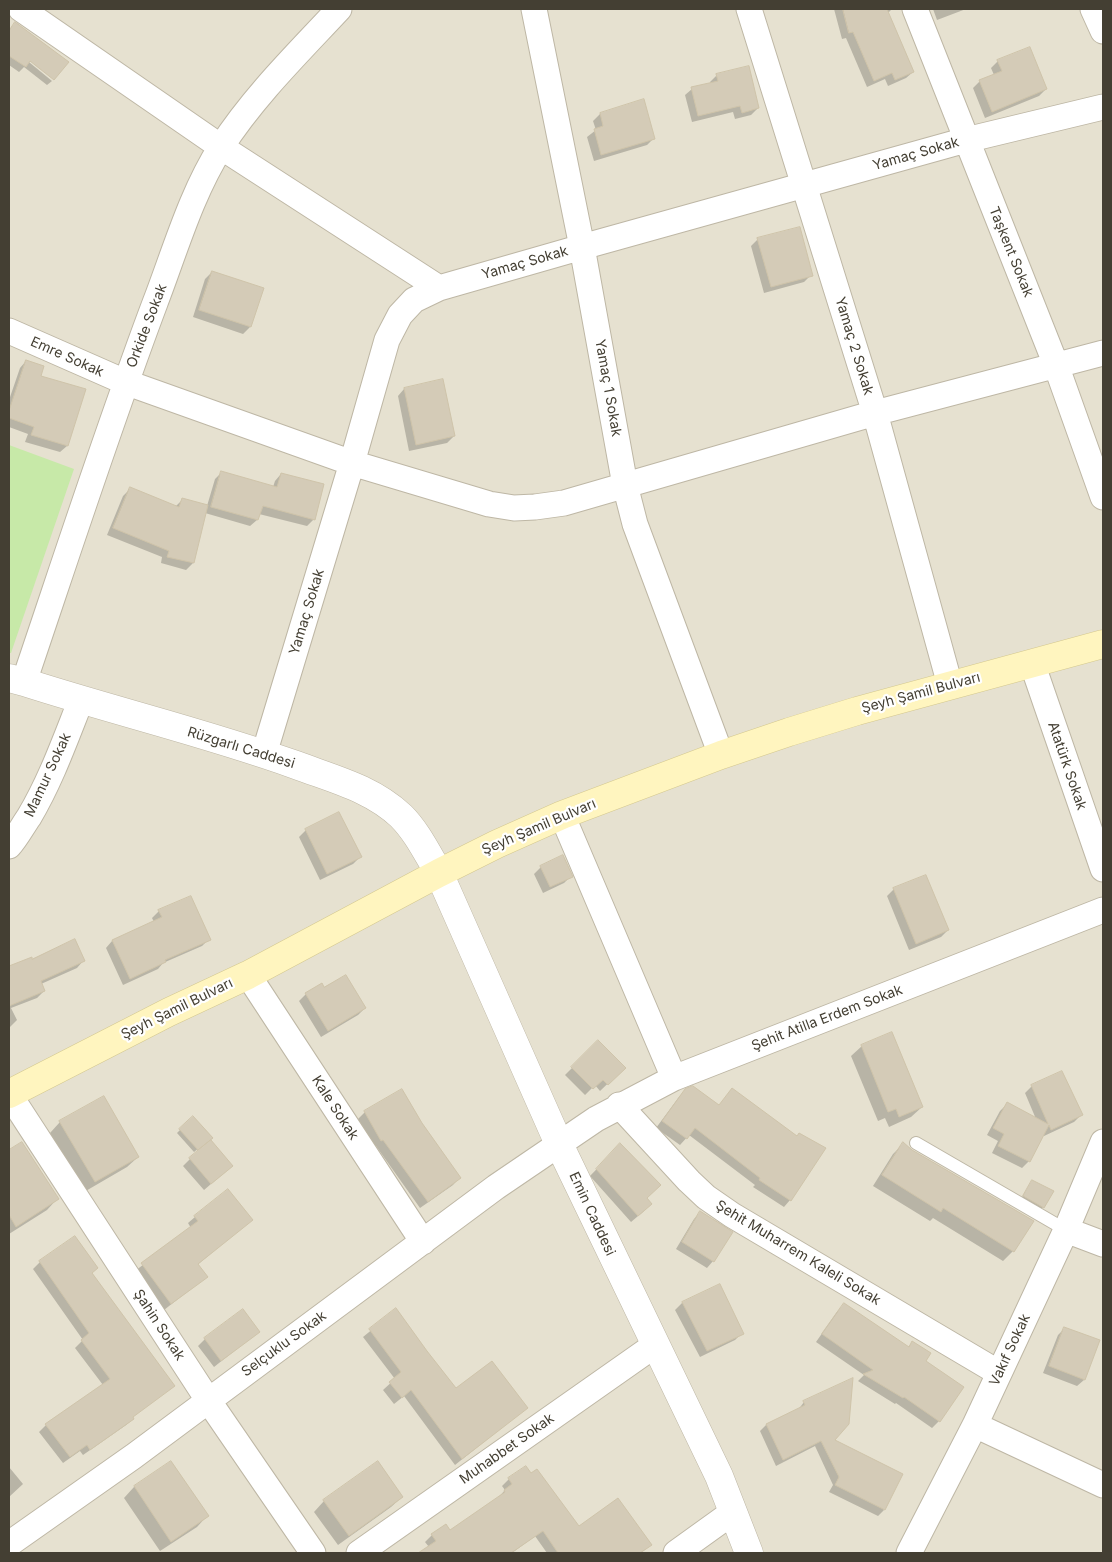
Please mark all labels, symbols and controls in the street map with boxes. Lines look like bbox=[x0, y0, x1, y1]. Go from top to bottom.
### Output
street label: Yamaç Sokak bbox=[871, 134, 961, 174]
street label: Taşkent Sokak bbox=[985, 204, 1037, 300]
street label: Yamaç Sokak bbox=[480, 243, 570, 283]
street label: Orkide Sokak bbox=[123, 282, 171, 370]
street label: Yamaç 2 Sokak bbox=[831, 295, 877, 397]
street label: Emre Sokak bbox=[28, 333, 106, 381]
street label: Yamaç 1 Sokak bbox=[591, 338, 625, 438]
street label: Yamaç Sokak bbox=[286, 567, 328, 657]
street label: Şeyh Şamil Bulvarı bbox=[860, 669, 982, 717]
street label: Atatürk Sokak bbox=[1044, 720, 1090, 812]
street label: Rüzgarlı Caddesi bbox=[185, 724, 297, 772]
street label: Mamur Sokak bbox=[21, 730, 75, 820]
street label: Şeyh Şamil Bulvarı bbox=[479, 795, 599, 859]
street label: Şeyh Şamil Bulvarı bbox=[118, 975, 236, 1043]
street label: Şehit Atilla Erdem Sokak bbox=[749, 981, 905, 1055]
street label: Kale Sokak bbox=[308, 1073, 362, 1143]
street label: Emin Caddesi bbox=[565, 1169, 619, 1259]
street label: Şehit Muharrem Kaleli Sokak bbox=[712, 1197, 884, 1309]
street label: Şahin Sokak bbox=[130, 1286, 188, 1364]
street label: Selçuklu Sokak bbox=[238, 1308, 330, 1380]
street label: Vakıf Sokak bbox=[986, 1311, 1034, 1389]
street label: Muhabbet Sokak bbox=[457, 1410, 557, 1488]

